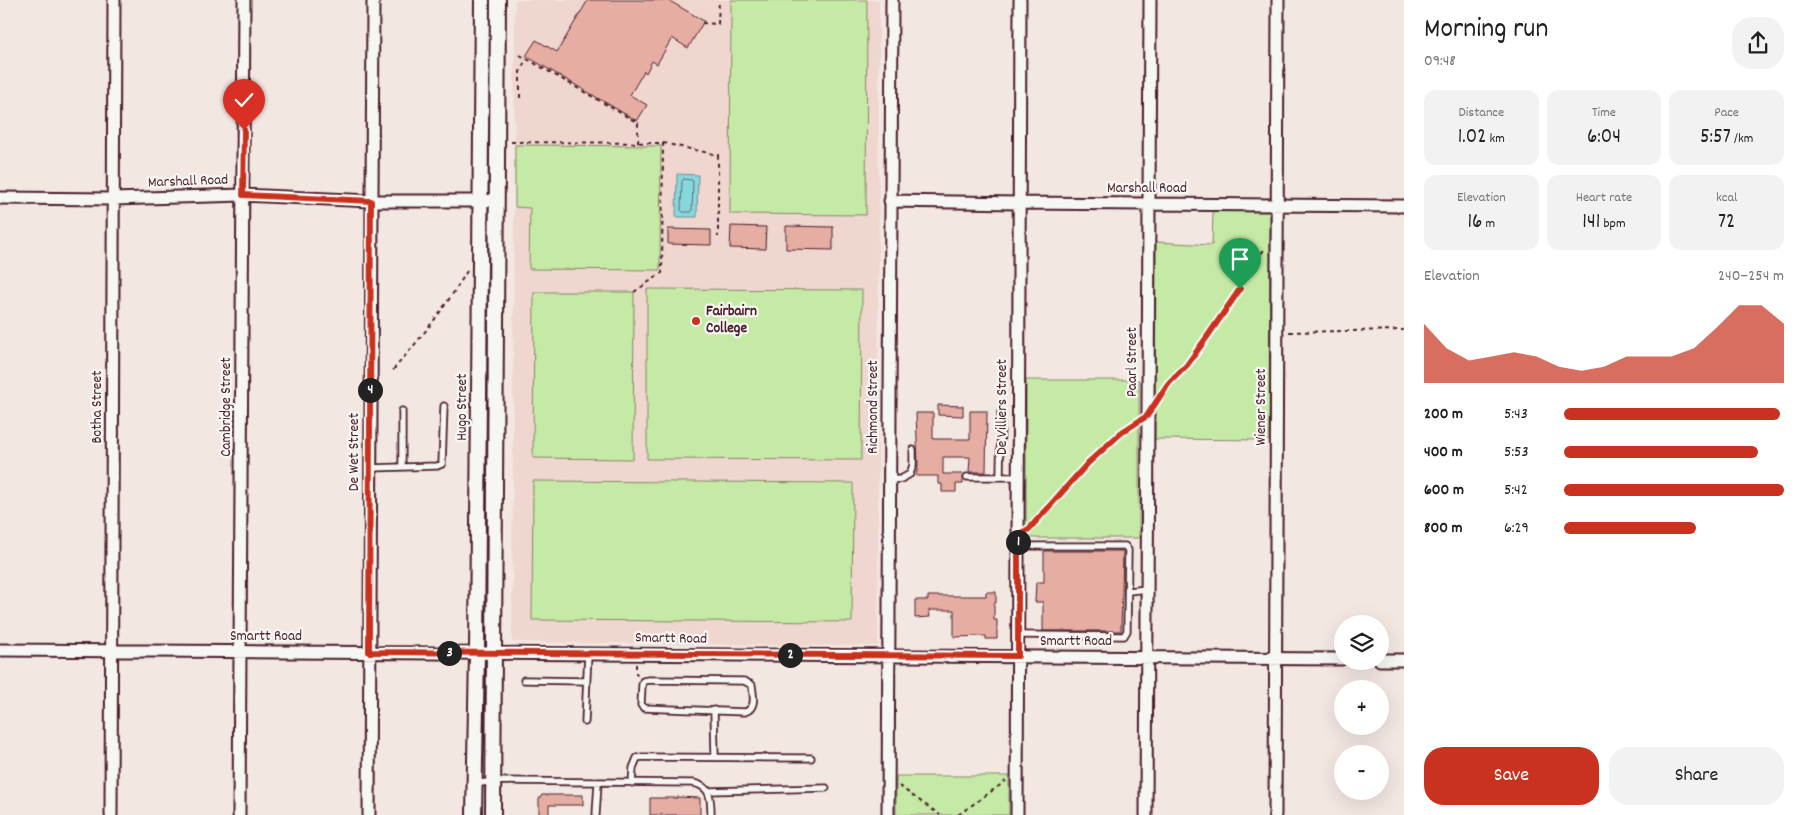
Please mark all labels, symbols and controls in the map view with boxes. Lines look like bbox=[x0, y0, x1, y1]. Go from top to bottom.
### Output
text: Morning run bbox=[1424, 11, 1548, 51]
button: share bbox=[1732, 17, 1784, 69]
text: 09:48 bbox=[1424, 50, 1456, 73]
pin bbox=[223, 79, 265, 130]
icon: check bbox=[230, 86, 258, 114]
text: Distance bbox=[1458, 103, 1504, 123]
text: Time bbox=[1592, 103, 1616, 123]
text: Pace bbox=[1714, 103, 1739, 123]
text: 1.02 bbox=[1458, 123, 1486, 153]
text: 6:04 bbox=[1587, 123, 1621, 153]
text: 5:57 bbox=[1700, 123, 1731, 153]
text: km bbox=[1486, 129, 1505, 149]
text: /km bbox=[1731, 129, 1753, 149]
street label: Marshall Road bbox=[148, 170, 228, 194]
street label: Marshall Road bbox=[1107, 178, 1187, 200]
text: Elevation bbox=[1457, 188, 1506, 208]
text: Heart rate bbox=[1576, 188, 1632, 208]
text: kcal bbox=[1716, 188, 1737, 208]
text: 16 bbox=[1467, 208, 1482, 238]
text: 141 bbox=[1582, 208, 1600, 238]
text: 72 bbox=[1718, 208, 1735, 238]
text: m bbox=[1482, 214, 1495, 234]
text: bpm bbox=[1600, 214, 1626, 234]
pin bbox=[1219, 238, 1261, 289]
icon: arrive bbox=[1226, 245, 1254, 273]
text: Elevation bbox=[1424, 265, 1480, 288]
text: 240–254 m bbox=[1718, 265, 1784, 288]
place label: Fairbairn College bbox=[706, 301, 757, 340]
marker: Fairbairn College bbox=[690, 315, 702, 327]
street label: Paarl Street bbox=[1122, 327, 1144, 397]
street label: Cambridge Street bbox=[216, 357, 238, 457]
street label: De Villiers Street bbox=[992, 359, 1014, 455]
street label: Richmond Street bbox=[863, 360, 885, 454]
street label: Wiener Street bbox=[1251, 368, 1273, 445]
street label: Botha Street bbox=[87, 370, 109, 444]
street label: Hugo Street bbox=[452, 373, 474, 441]
pin: 4 bbox=[358, 378, 382, 402]
text: 4 bbox=[368, 380, 373, 400]
text: 200 m bbox=[1424, 403, 1463, 426]
text: 5:43 bbox=[1504, 403, 1528, 426]
street label: De Wet Street bbox=[344, 412, 366, 491]
text: 400 m bbox=[1424, 441, 1463, 464]
text: 5:53 bbox=[1504, 441, 1529, 464]
text: 600 m bbox=[1424, 479, 1464, 502]
text: 5:42 bbox=[1504, 479, 1528, 502]
text: 800 m bbox=[1424, 517, 1463, 540]
text: 6:29 bbox=[1504, 517, 1529, 540]
pin: 1 bbox=[1006, 530, 1030, 554]
text: 1 bbox=[1017, 532, 1020, 552]
map controls bbox=[1334, 615, 1389, 800]
button: layers bbox=[1334, 615, 1389, 670]
street label: Smartt Road bbox=[230, 626, 302, 648]
street label: Smartt Road bbox=[635, 627, 707, 651]
street label: Smartt Road bbox=[1040, 631, 1112, 653]
pin: 3 bbox=[436, 640, 462, 666]
pin: 2 bbox=[778, 642, 802, 668]
text: 3 bbox=[446, 643, 453, 663]
text: 2 bbox=[787, 645, 794, 665]
button: + bbox=[1334, 680, 1389, 735]
button: − bbox=[1334, 745, 1389, 800]
button: Save bbox=[1424, 747, 1599, 805]
button: Share bbox=[1609, 747, 1784, 805]

